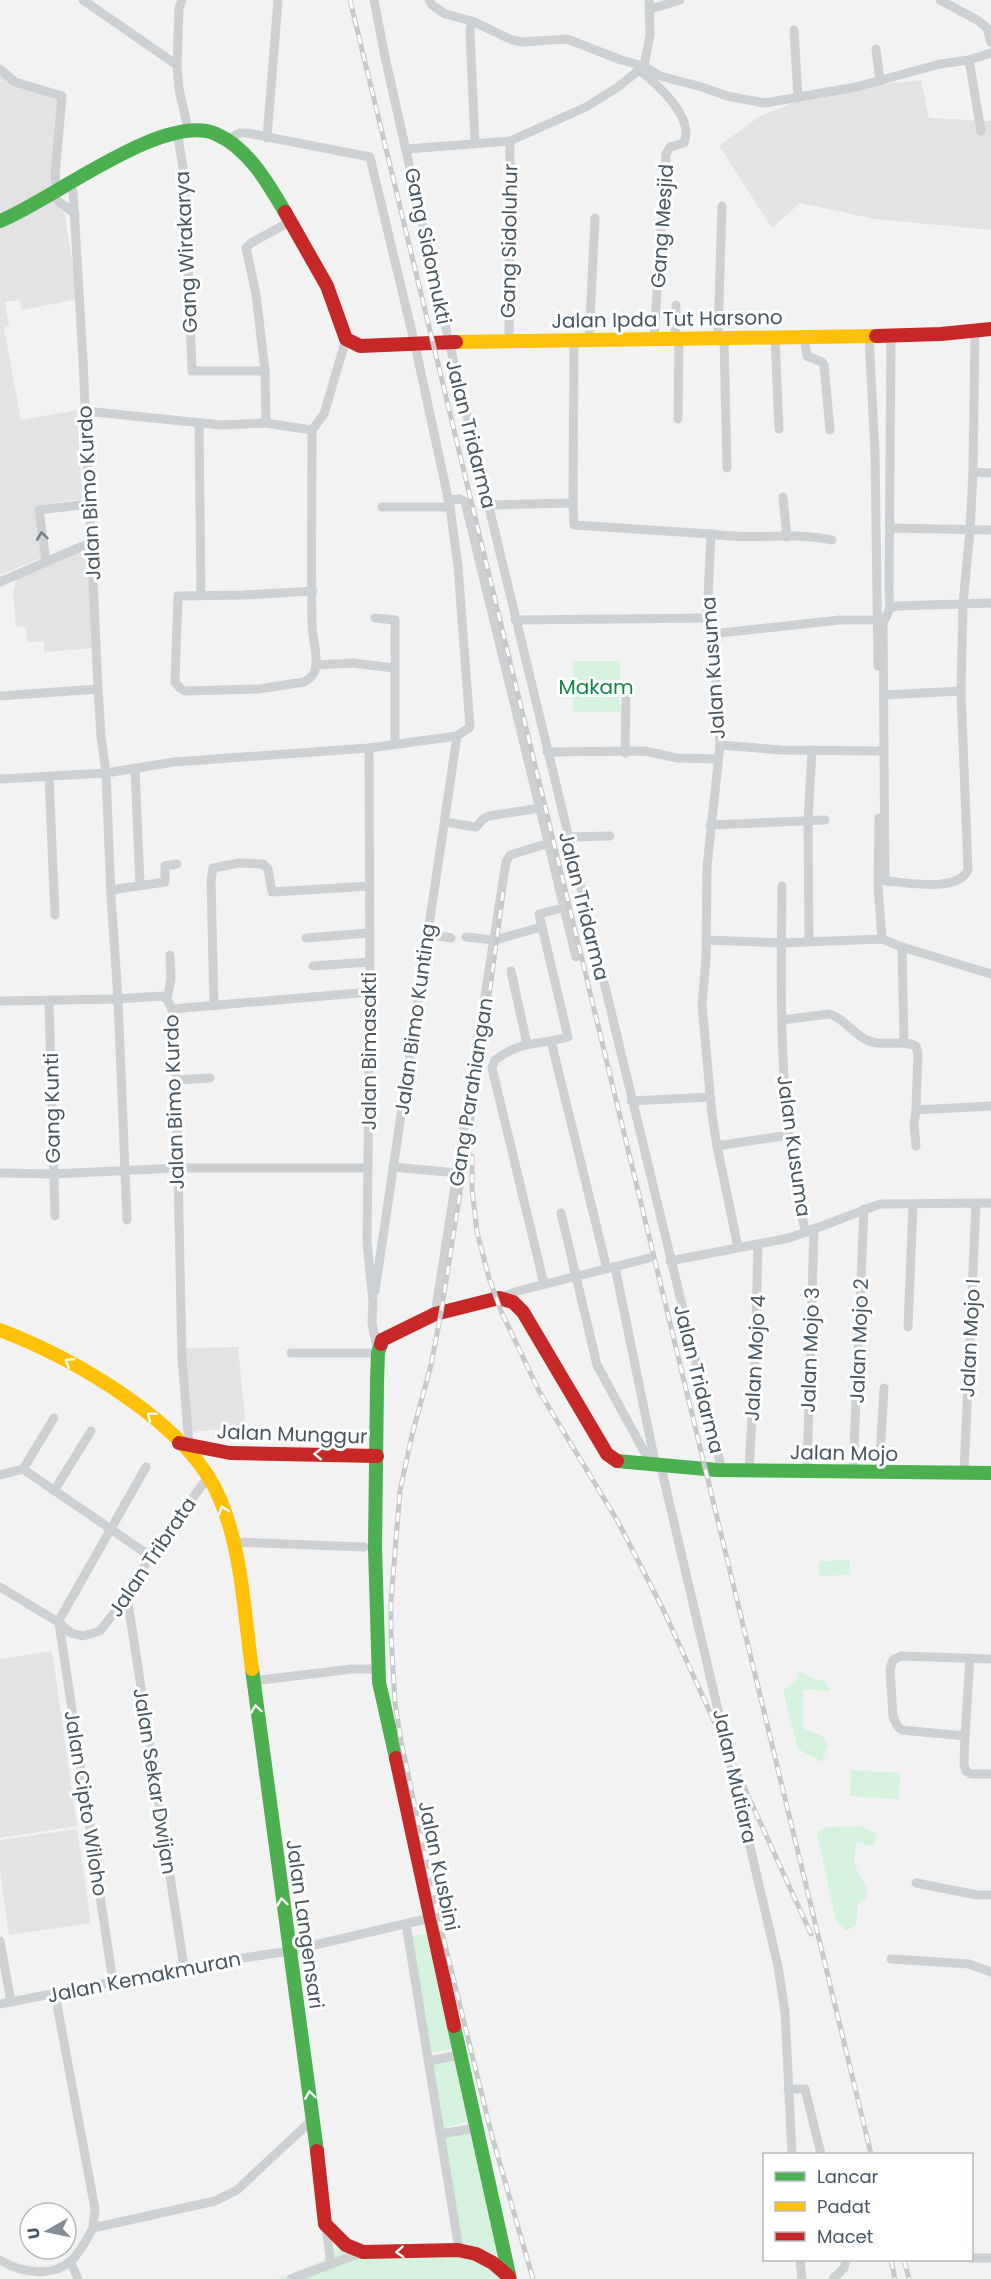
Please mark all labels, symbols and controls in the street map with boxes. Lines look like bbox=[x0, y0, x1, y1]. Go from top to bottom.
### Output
street label: Gang Mesjid bbox=[644, 163, 680, 289]
street label: Gang Sidoluhur bbox=[494, 164, 524, 318]
street label: Gang Sidomukti bbox=[398, 165, 458, 327]
street label: Gang Wirakarya bbox=[168, 170, 204, 334]
street label: Jalan Ipda Tut Harsono bbox=[551, 303, 783, 335]
street label: Jalan Tridarma bbox=[439, 357, 503, 511]
street label: Jalan Bimo Kurdo bbox=[70, 405, 108, 581]
one-way arrow bbox=[37, 532, 49, 541]
street label: Jalan Kusuma bbox=[694, 596, 732, 740]
park label: Makam bbox=[558, 673, 634, 701]
street label: Jalan Tridarma bbox=[552, 829, 616, 983]
street label: Jalan Bimo Kunting bbox=[388, 922, 442, 1116]
street label: Jalan Bimasakti bbox=[355, 972, 383, 1130]
street label: Gang Parahiangan bbox=[442, 996, 500, 1188]
street label: Jalan Bimo Kurdo bbox=[157, 1014, 191, 1190]
street label: Gang Kunti bbox=[37, 1052, 67, 1164]
street label: Jalan Kusuma bbox=[770, 1073, 818, 1219]
street label: Jalan Mojo 2 bbox=[843, 1278, 875, 1404]
street label: Jalan Mojo I bbox=[953, 1278, 987, 1398]
street label: Jalan Mojo 3 bbox=[794, 1287, 826, 1413]
street label: Jalan Mojo 4 bbox=[738, 1294, 772, 1422]
street label: Jalan Tridarma bbox=[667, 1302, 731, 1456]
one-way arrow bbox=[65, 1358, 76, 1369]
one-way arrow bbox=[146, 1412, 157, 1423]
street label: Jalan Munggur bbox=[216, 1417, 368, 1451]
street label: Jalan Mojo bbox=[790, 1438, 898, 1468]
one-way arrow bbox=[314, 1448, 323, 1460]
street label: Jalan Tribrata bbox=[101, 1491, 203, 1623]
one-way arrow bbox=[218, 1505, 231, 1516]
street label: Jalan Sekar Dwijan bbox=[126, 1686, 184, 1876]
one-way arrow bbox=[251, 1704, 263, 1713]
street label: Jalan Mutiara bbox=[706, 1706, 764, 1846]
street label: Jalan Cipto Wiloho bbox=[57, 1708, 115, 1898]
street label: Jalan Kusbini bbox=[412, 1798, 466, 1934]
street label: Jalan Langensari bbox=[279, 1838, 331, 2010]
one-way arrow bbox=[277, 1897, 289, 1906]
street label: Jalan Kemakmuran bbox=[45, 1944, 243, 2010]
one-way arrow bbox=[304, 2090, 316, 2099]
legend bbox=[763, 2153, 973, 2261]
text: Lancar bbox=[817, 2164, 879, 2189]
text: Padat bbox=[817, 2194, 870, 2219]
north arrow bbox=[18, 2201, 78, 2261]
text: Macet bbox=[817, 2224, 873, 2249]
text: U bbox=[21, 2226, 46, 2241]
one-way arrow bbox=[396, 2245, 405, 2258]

